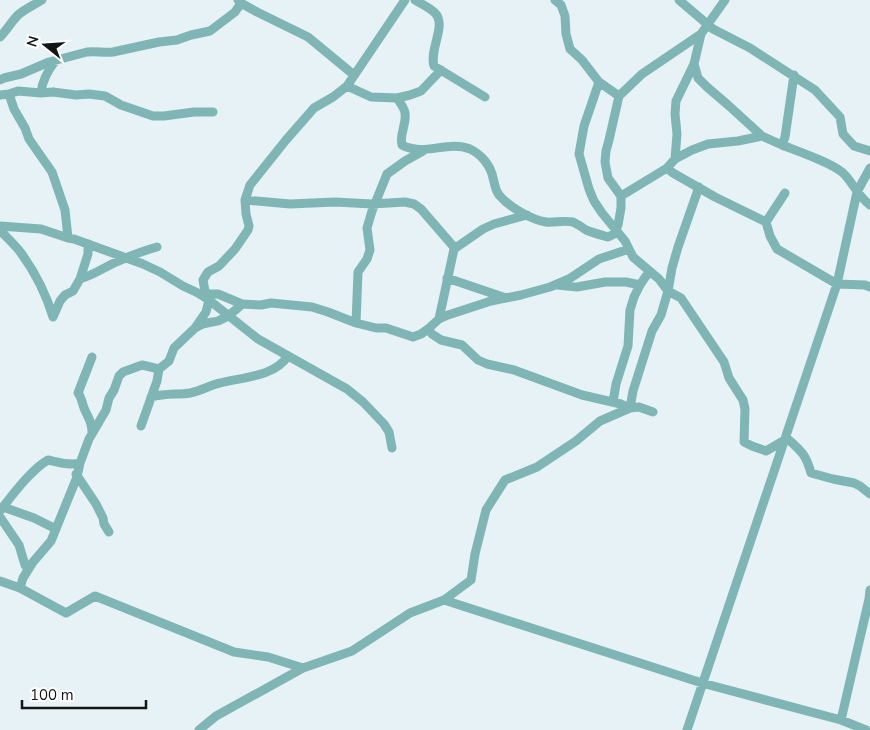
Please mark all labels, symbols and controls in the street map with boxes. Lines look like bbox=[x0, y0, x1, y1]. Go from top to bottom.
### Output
north arrow bbox=[20, 20, 70, 70]
text: N bbox=[22, 34, 44, 49]
scale bar bbox=[22, 678, 146, 710]
text: 100 m bbox=[30, 685, 74, 705]

